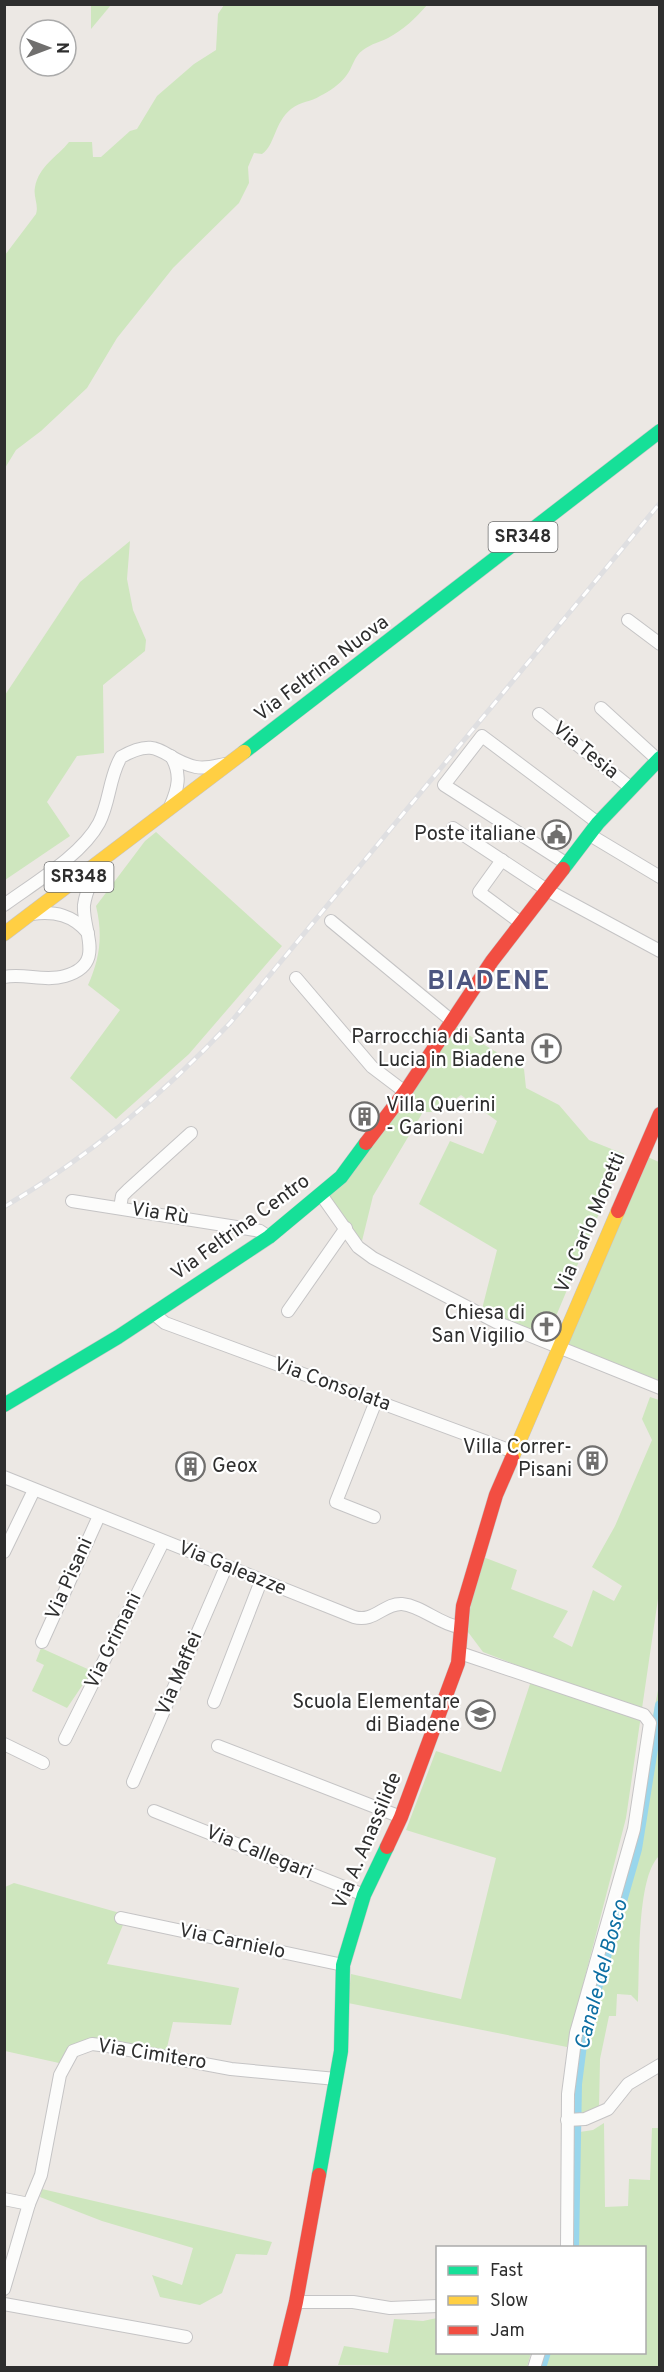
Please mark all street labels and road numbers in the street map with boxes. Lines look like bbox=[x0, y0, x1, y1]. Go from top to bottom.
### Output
road number: SR348 bbox=[488, 522, 558, 552]
street label: Via Feltrina Nuova bbox=[250, 610, 394, 728]
street label: Via Tesia bbox=[547, 716, 623, 786]
road number: SR348 bbox=[44, 862, 113, 892]
street label: Via Carlo Moretti bbox=[550, 1149, 632, 1297]
street label: Via Feltrina Centro bbox=[167, 1169, 315, 1287]
street label: Via Rù bbox=[129, 1197, 191, 1231]
street label: Via Consolata bbox=[270, 1352, 394, 1418]
street label: Via Pisani bbox=[40, 1534, 100, 1624]
street label: Via Galeazze bbox=[174, 1535, 290, 1603]
street label: Via Grimani bbox=[80, 1589, 148, 1693]
street label: Via Maffei bbox=[151, 1628, 209, 1720]
street label: Via A. Anassilide bbox=[327, 1769, 409, 1913]
street label: Via Callegari bbox=[202, 1820, 316, 1886]
street label: Via Carnielo bbox=[176, 1918, 288, 1966]
street label: Via Cimitero bbox=[96, 2034, 208, 2076]

